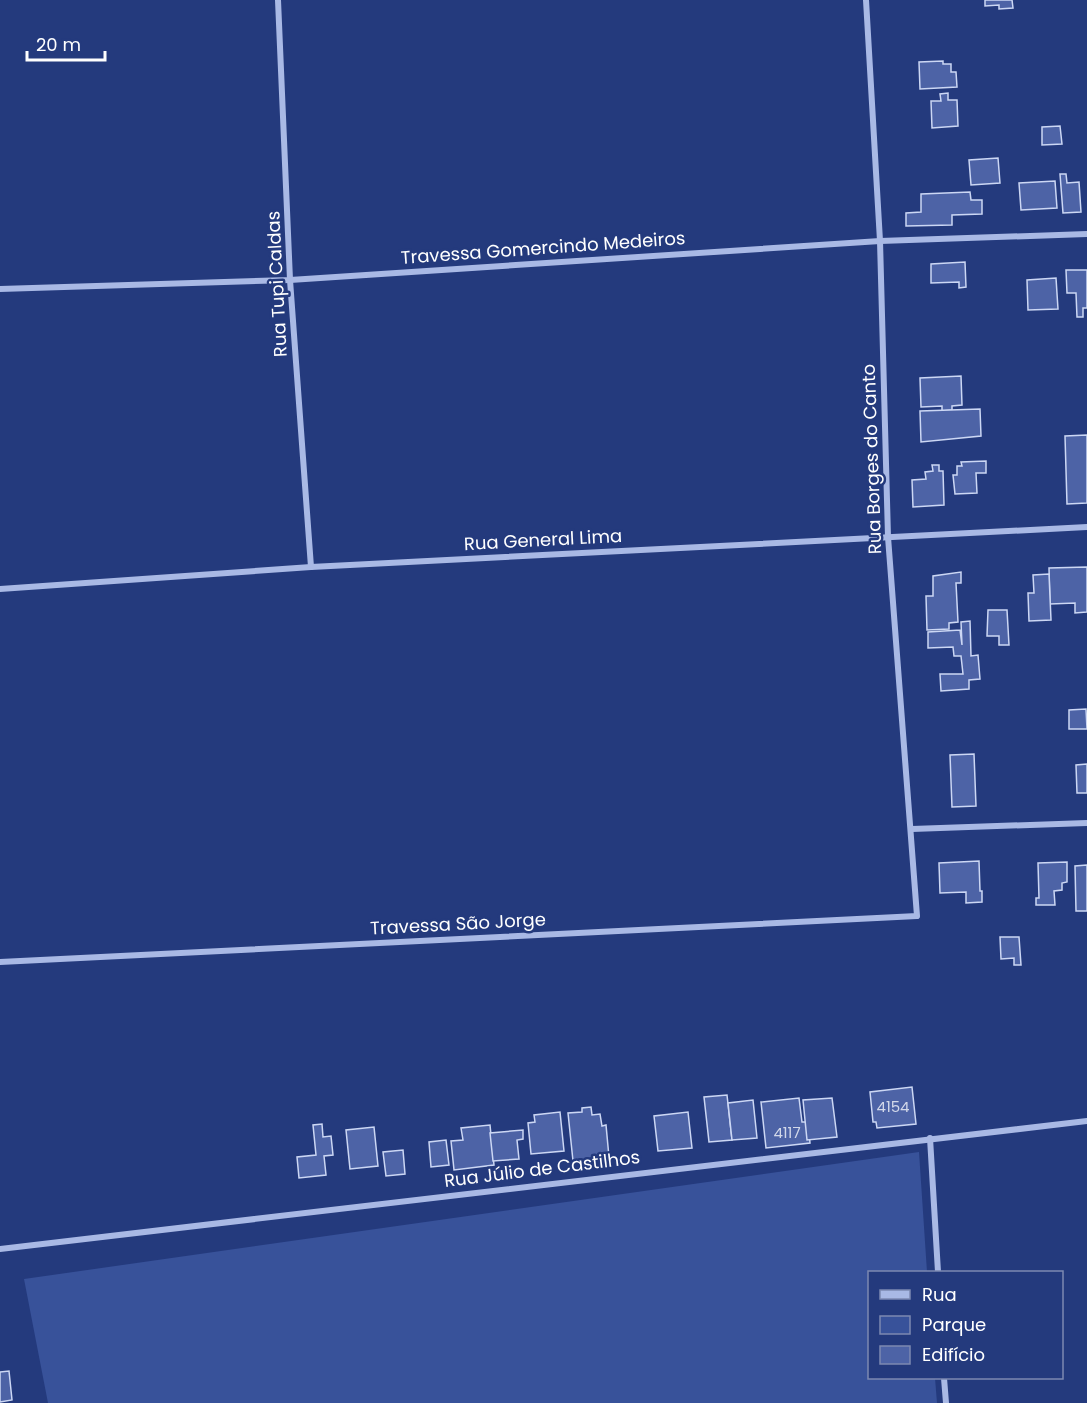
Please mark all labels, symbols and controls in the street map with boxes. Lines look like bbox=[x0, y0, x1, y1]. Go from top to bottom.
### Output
scale bar bbox=[27, 24, 105, 62]
text: 20 m bbox=[36, 32, 81, 57]
street label: Rua Tupi Caldas bbox=[260, 210, 293, 358]
street label: Travessa Gomercindo Medeiros bbox=[400, 225, 686, 270]
street label: Rua Borges do Canto bbox=[856, 363, 887, 555]
street label: Rua General Lima bbox=[463, 523, 623, 556]
street label: Travessa São Jorge bbox=[370, 906, 546, 941]
house number: 4154 bbox=[876, 1096, 910, 1117]
house number: 4117 bbox=[773, 1122, 801, 1143]
street label: Rua Júlio de Castilhos bbox=[443, 1144, 641, 1193]
legend bbox=[868, 1271, 1063, 1379]
text: Rua bbox=[922, 1282, 957, 1307]
text: Parque bbox=[922, 1312, 986, 1337]
text: Edifício bbox=[922, 1342, 985, 1367]

